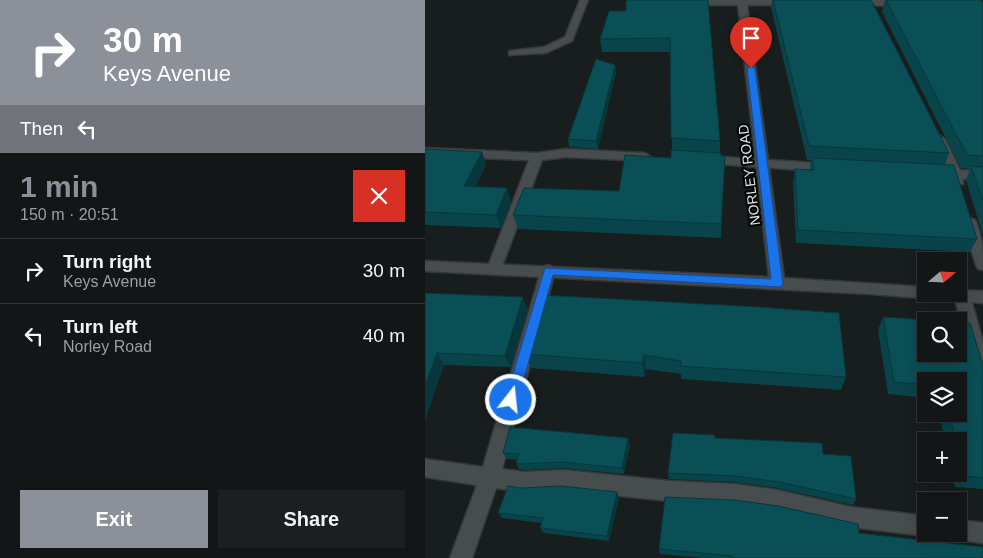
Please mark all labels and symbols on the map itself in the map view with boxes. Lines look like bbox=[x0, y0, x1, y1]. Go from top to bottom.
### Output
pin bbox=[730, 17, 772, 68]
street label: NORLEY ROAD bbox=[735, 124, 763, 226]
north arrow bbox=[917, 252, 967, 302]
position arrow bbox=[484, 373, 536, 425]

